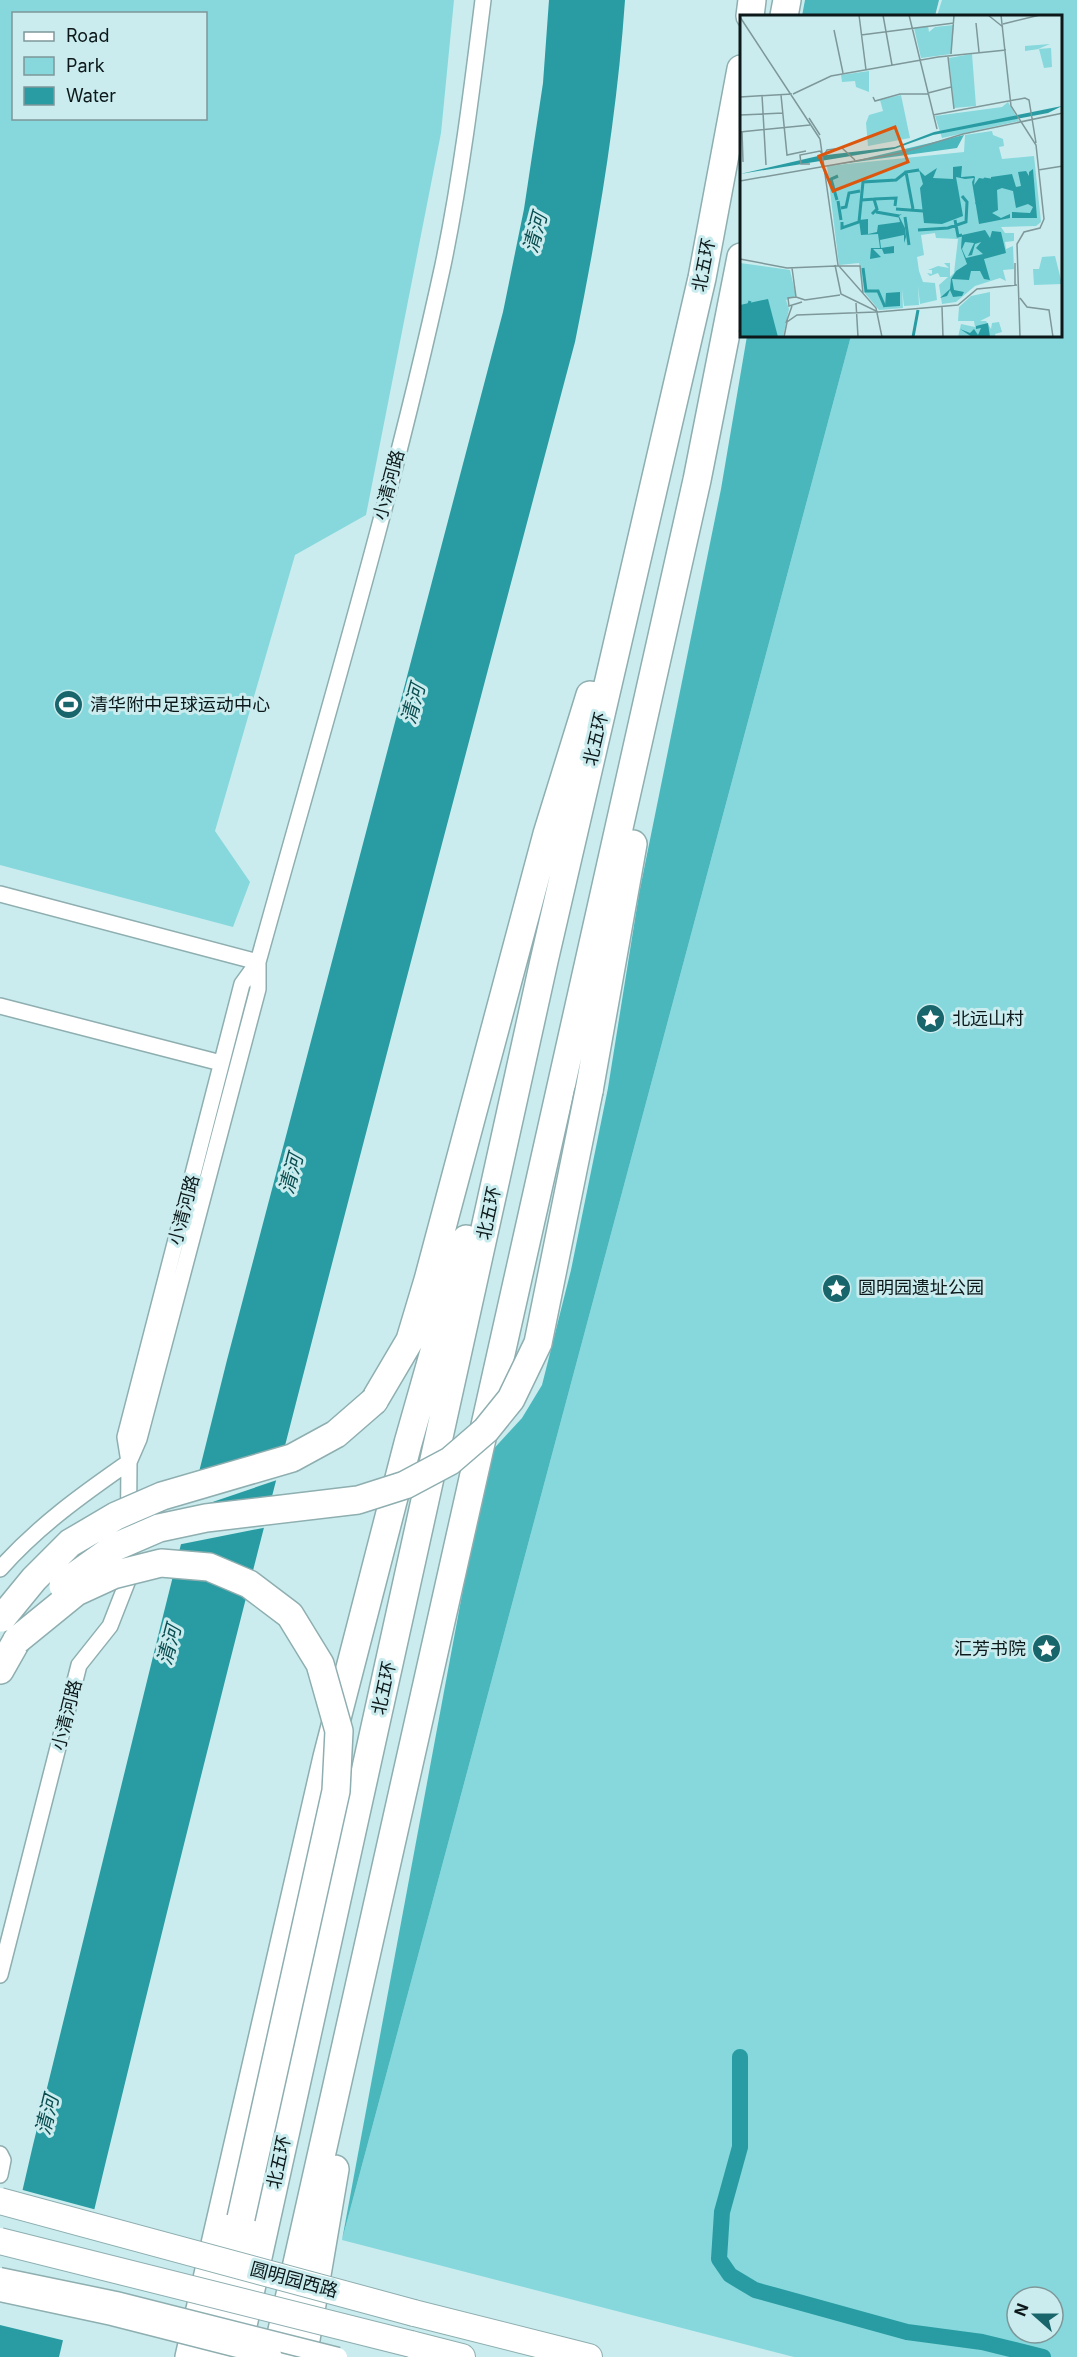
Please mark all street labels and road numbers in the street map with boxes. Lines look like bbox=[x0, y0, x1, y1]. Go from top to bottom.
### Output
street label: 北五环 bbox=[688, 236, 719, 293]
street label: 小清河路 bbox=[369, 447, 408, 522]
street label: 北五环 bbox=[579, 710, 612, 768]
street label: 小清河路 bbox=[164, 1172, 203, 1247]
street label: 北五环 bbox=[473, 1184, 504, 1241]
street label: 北五环 bbox=[368, 1659, 399, 1716]
street label: 小清河路 bbox=[48, 1677, 85, 1752]
street label: 北五环 bbox=[263, 2133, 294, 2190]
street label: 圆明园西路 bbox=[248, 2258, 340, 2301]

